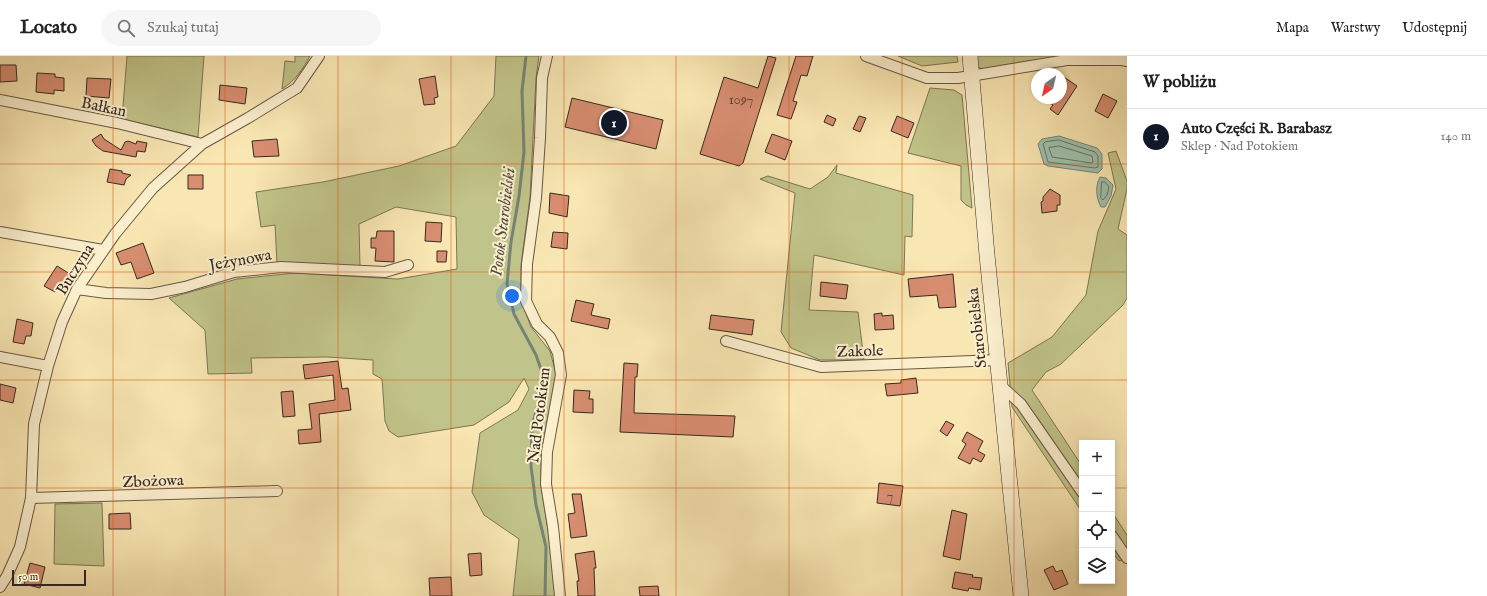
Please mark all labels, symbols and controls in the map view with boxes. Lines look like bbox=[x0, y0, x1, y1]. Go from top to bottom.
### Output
search box bbox=[101, 10, 381, 46]
text: Locato bbox=[20, 16, 77, 40]
icon: search bbox=[115, 17, 137, 39]
text: Szukaj tutaj bbox=[147, 18, 219, 37]
text: Mapa bbox=[1276, 19, 1309, 37]
text: Warstwy bbox=[1331, 19, 1380, 37]
text: Udostępnij bbox=[1402, 19, 1467, 37]
north arrow bbox=[1031, 68, 1067, 104]
text: W pobliżu bbox=[1143, 72, 1216, 93]
house number: 1097 bbox=[729, 91, 753, 109]
street label: Bałkan bbox=[79, 93, 129, 123]
pin: 1 bbox=[601, 108, 627, 138]
text: Auto Części R. Barabasz bbox=[1181, 119, 1332, 138]
text: 1 bbox=[1154, 128, 1158, 145]
text: 140 m bbox=[1441, 128, 1471, 145]
text: Sklep · Nad Potokiem bbox=[1181, 138, 1298, 155]
water label: Potok Starobielski bbox=[486, 166, 521, 278]
street label: Buczyna bbox=[52, 241, 99, 299]
street label: Jeżynowa bbox=[206, 246, 273, 277]
your location bbox=[502, 286, 522, 306]
street label: Starobielska bbox=[964, 287, 992, 369]
street label: Zakole bbox=[836, 341, 884, 363]
street label: Nad Potokiem bbox=[524, 366, 556, 464]
map controls bbox=[1079, 440, 1115, 584]
button: + bbox=[1079, 440, 1115, 476]
street label: Zbożowa bbox=[122, 471, 184, 493]
button: − bbox=[1079, 476, 1115, 512]
house number: 7 bbox=[887, 487, 893, 505]
button: locate bbox=[1079, 512, 1115, 548]
button: layers bbox=[1079, 548, 1115, 584]
scale bar bbox=[12, 568, 86, 587]
text: 50 m bbox=[18, 570, 38, 584]

